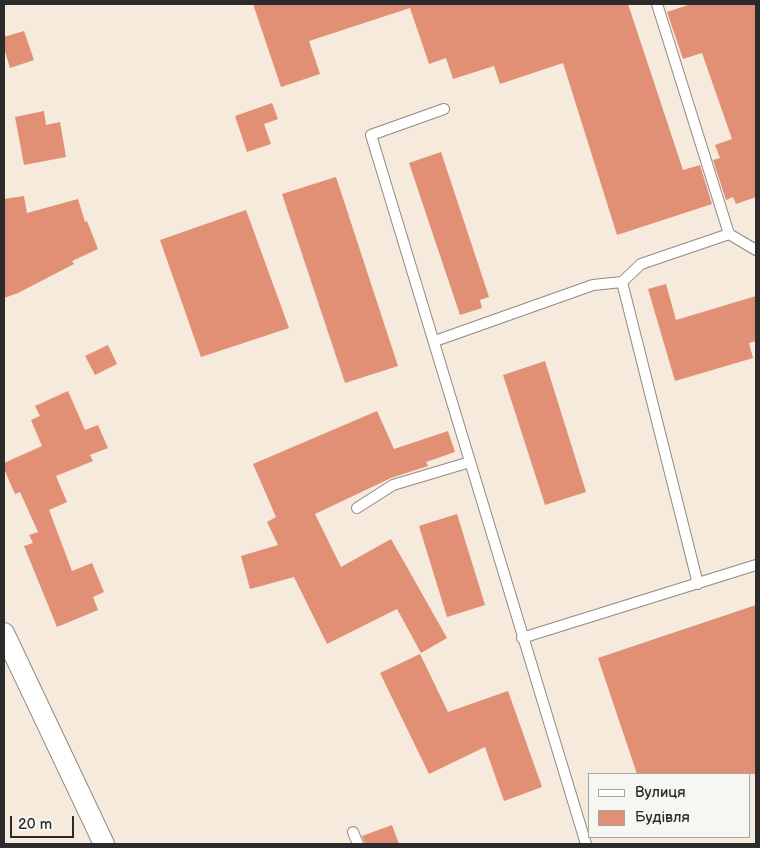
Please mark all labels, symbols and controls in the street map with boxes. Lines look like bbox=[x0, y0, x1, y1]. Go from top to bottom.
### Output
legend bbox=[588, 773, 750, 838]
text: Вулиця bbox=[635, 783, 686, 802]
scale bar bbox=[12, 806, 76, 838]
text: Будівля bbox=[635, 808, 690, 827]
text: 20 m bbox=[18, 815, 52, 834]

